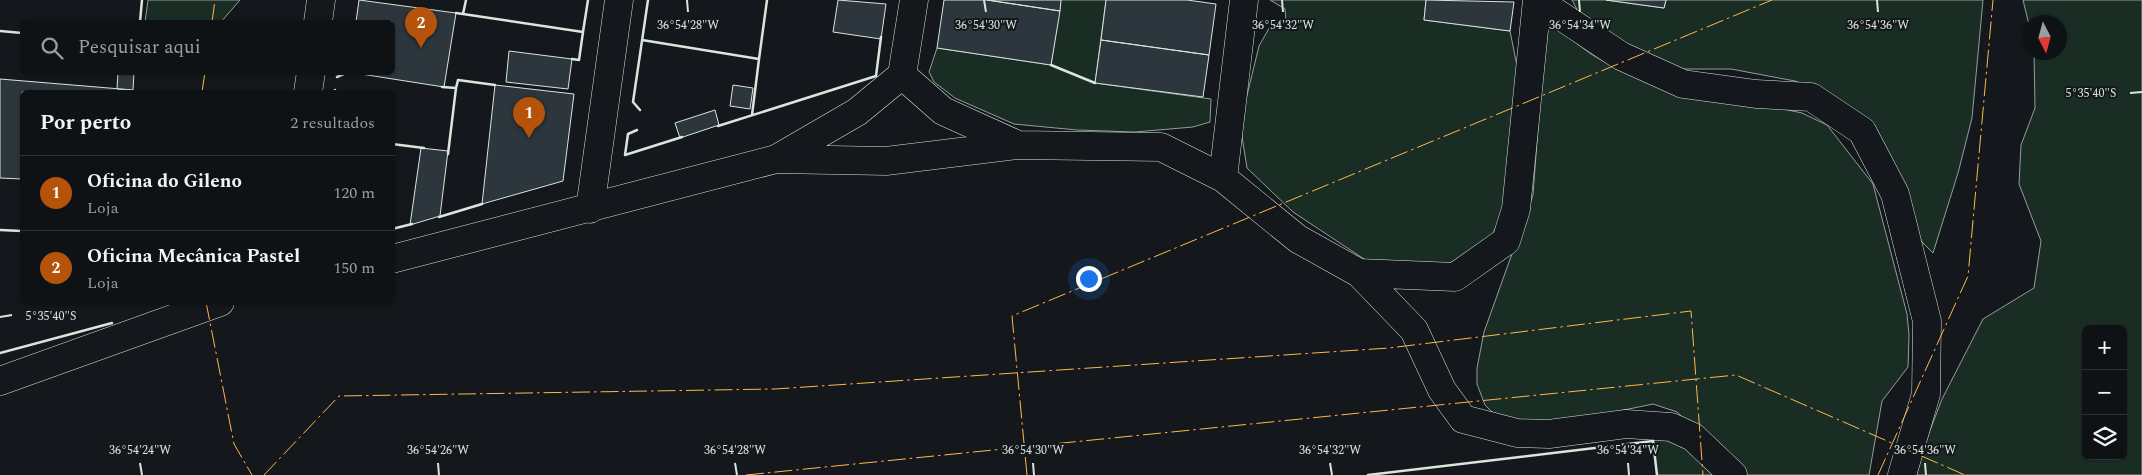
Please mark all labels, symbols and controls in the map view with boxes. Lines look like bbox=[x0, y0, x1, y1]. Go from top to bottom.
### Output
pin: 2 bbox=[405, 7, 437, 48]
north arrow bbox=[2022, 15, 2067, 60]
text: 36°54'28"W bbox=[657, 16, 719, 35]
text: 36°54'30"W bbox=[955, 16, 1017, 35]
text: 36°54'32"W bbox=[1252, 16, 1314, 35]
text: 36°54'34"W bbox=[1549, 16, 1611, 35]
text: 36°54'36"W bbox=[1847, 16, 1909, 35]
search box bbox=[20, 20, 395, 75]
text: Pesquisar aqui bbox=[78, 33, 201, 62]
icon: search bbox=[38, 34, 66, 62]
text: 5°35'40"S bbox=[2066, 84, 2116, 103]
pin: 1 bbox=[513, 97, 545, 138]
text: Por perto bbox=[40, 107, 131, 139]
text: 2 resultados bbox=[290, 111, 375, 135]
text: Oficina do Gileno bbox=[87, 167, 242, 196]
text: 1 bbox=[52, 181, 60, 205]
text: 120 m bbox=[333, 181, 375, 205]
text: Loja bbox=[87, 196, 119, 220]
text: Oficina Mecânica Pastel bbox=[87, 242, 300, 271]
text: 2 bbox=[52, 256, 60, 280]
text: 150 m bbox=[333, 256, 375, 280]
your location bbox=[1076, 266, 1102, 292]
text: Loja bbox=[87, 271, 119, 295]
text: 5°35'40"S bbox=[26, 307, 76, 326]
map controls bbox=[2082, 325, 2127, 460]
button: + bbox=[2082, 325, 2127, 370]
button: − bbox=[2082, 370, 2127, 415]
button: layers bbox=[2082, 415, 2127, 460]
text: 36°54'24"W bbox=[109, 441, 171, 460]
text: 36°54'26"W bbox=[407, 441, 469, 460]
text: 36°54'28"W bbox=[704, 441, 766, 460]
text: 36°54'30"W bbox=[1002, 441, 1064, 460]
text: 36°54'32"W bbox=[1299, 441, 1361, 460]
text: 36°54'34"W bbox=[1597, 441, 1659, 460]
text: 36°54'36"W bbox=[1894, 441, 1956, 460]

